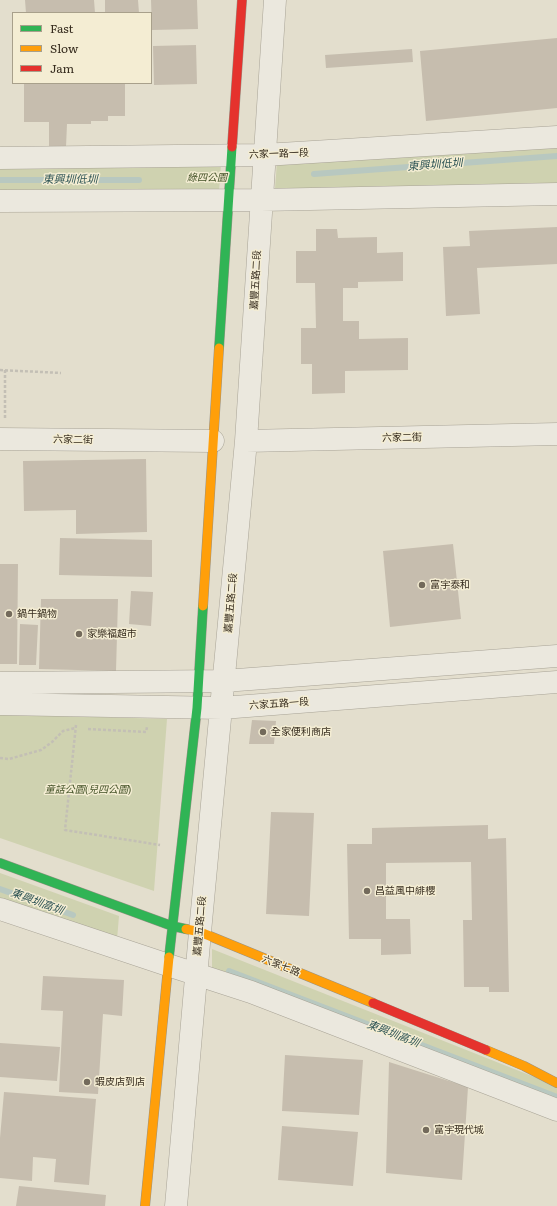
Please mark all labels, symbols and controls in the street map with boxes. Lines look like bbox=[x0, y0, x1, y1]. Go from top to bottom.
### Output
legend bbox=[12, 12, 152, 84]
text: Fast bbox=[50, 19, 73, 37]
text: Slow bbox=[50, 39, 78, 57]
text: Jam bbox=[50, 59, 74, 77]
street label: 六家一路一段 bbox=[249, 147, 309, 161]
water label: 東興圳低圳 bbox=[407, 156, 463, 174]
park label: 綠四公園 bbox=[187, 172, 227, 184]
water label: 東興圳低圳 bbox=[43, 173, 97, 187]
street label: 嘉豐五路二段 bbox=[248, 250, 264, 310]
street label: 六家二街 bbox=[382, 432, 422, 444]
street label: 六家二街 bbox=[53, 434, 93, 446]
street label: 嘉豐五路二段 bbox=[222, 573, 240, 633]
place label: 富宇泰和 bbox=[430, 579, 470, 591]
marker: 富宇泰和 bbox=[417, 580, 427, 590]
place label: 鍋牛鍋物 bbox=[17, 608, 57, 620]
marker: 鍋牛鍋物 bbox=[4, 609, 14, 619]
place label: 家樂福超市 bbox=[87, 628, 137, 640]
marker: 家樂福超市 bbox=[74, 629, 84, 639]
street label: 六家五路一段 bbox=[249, 696, 309, 712]
place label: 全家便利商店 bbox=[271, 726, 331, 738]
marker: 全家便利商店 bbox=[258, 727, 268, 737]
park label: 童話公園(兒四公園) bbox=[45, 784, 131, 796]
place label: 昌益風中緋櫻 bbox=[375, 885, 435, 897]
water label: 東興圳高圳 bbox=[9, 886, 65, 918]
marker: 昌益風中緋櫻 bbox=[362, 886, 372, 896]
street label: 嘉豐五路二段 bbox=[191, 896, 209, 956]
street label: 六家七路 bbox=[260, 953, 302, 979]
water label: 東興圳高圳 bbox=[365, 1018, 421, 1050]
place label: 蝦皮店到店 bbox=[95, 1076, 145, 1088]
marker: 蝦皮店到店 bbox=[82, 1077, 92, 1087]
place label: 富宇現代城 bbox=[434, 1124, 484, 1136]
marker: 富宇現代城 bbox=[421, 1125, 431, 1135]

